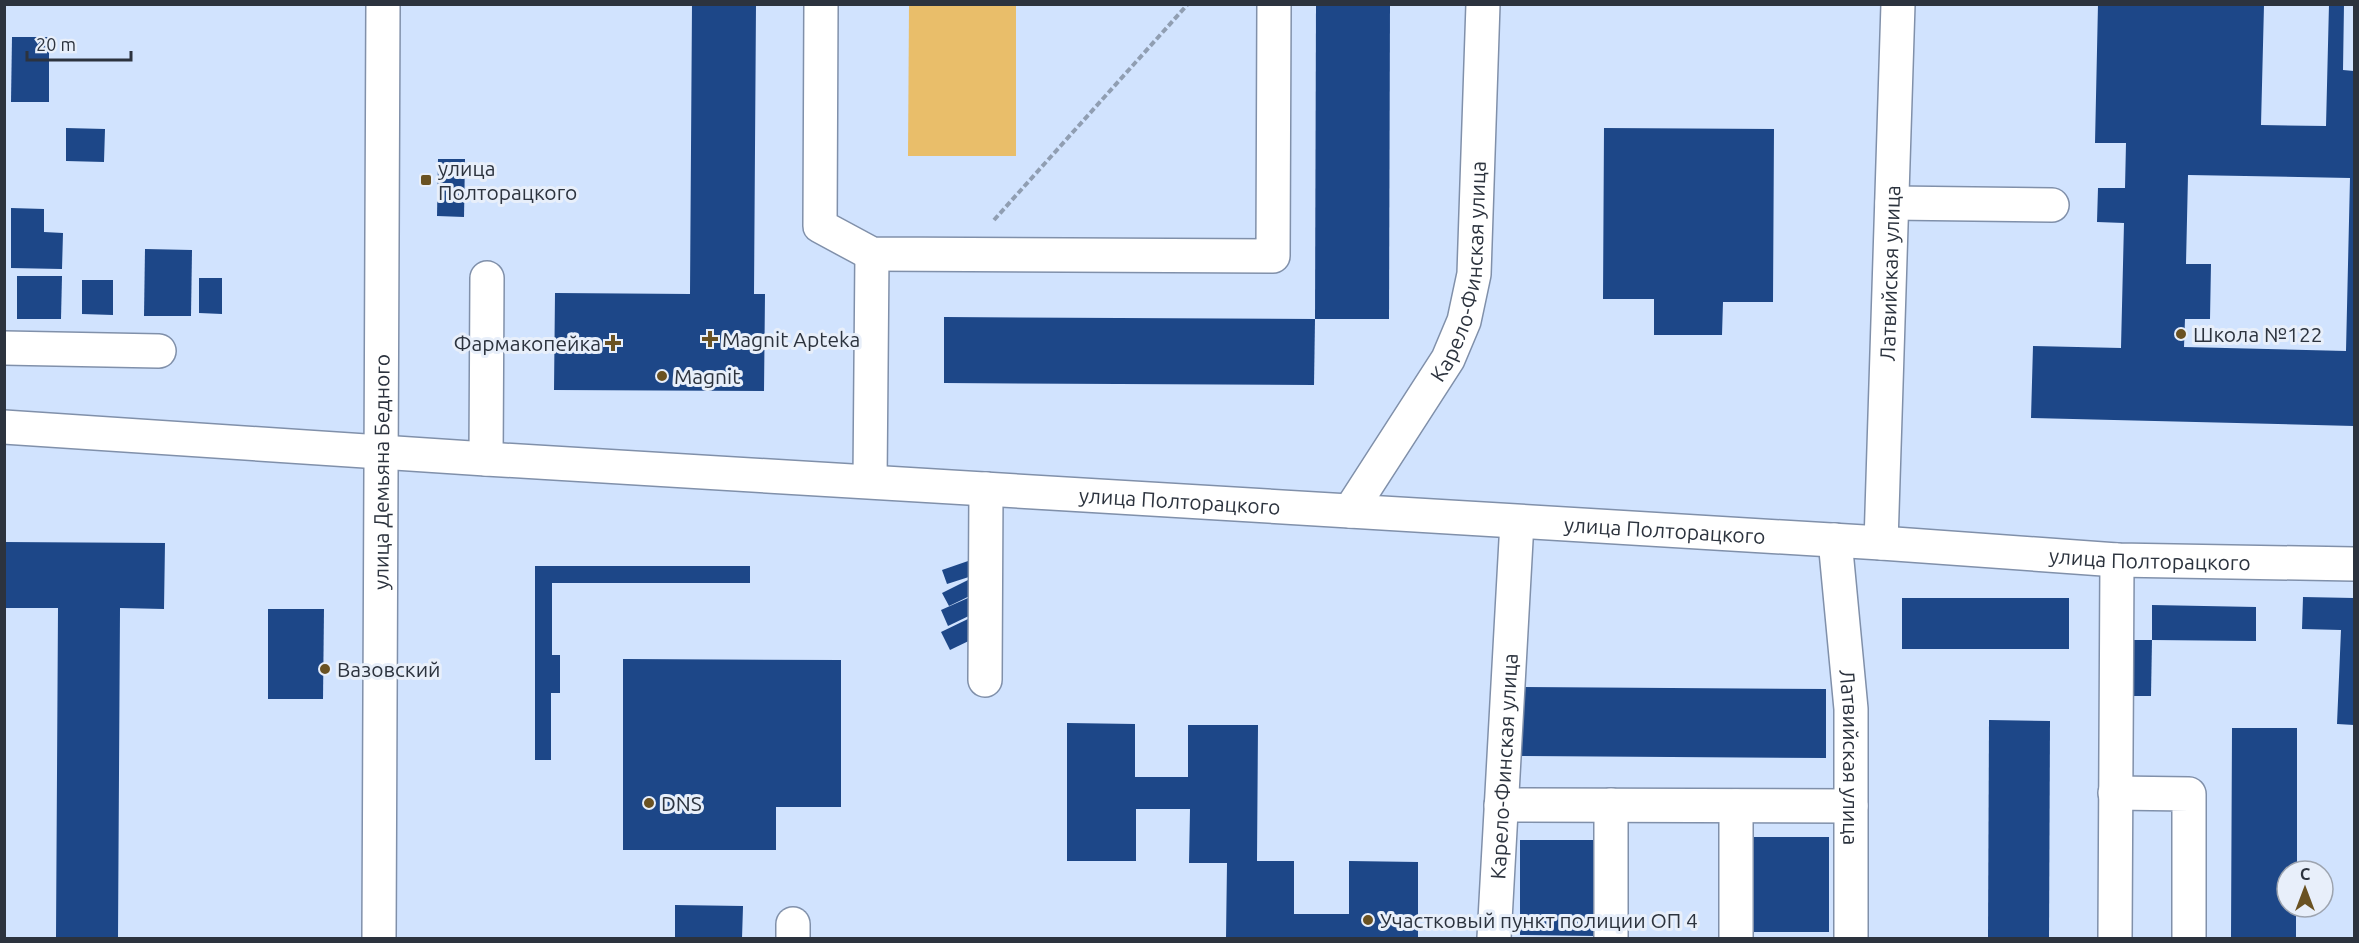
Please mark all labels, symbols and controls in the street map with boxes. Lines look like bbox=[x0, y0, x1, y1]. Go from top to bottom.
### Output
scale bar bbox=[27, 24, 130, 62]
text: 20 m bbox=[36, 34, 76, 54]
place label: улица Полторацкого bbox=[438, 156, 577, 204]
street label: Карело-Финская улица bbox=[1425, 161, 1490, 386]
marker: улица Полторацкого bbox=[419, 173, 433, 187]
street label: Латвийская улица bbox=[1875, 185, 1904, 362]
place label: Школа №122 bbox=[2193, 322, 2323, 346]
place label: Magnit Apteka bbox=[722, 327, 860, 351]
marker: Школа №122 bbox=[2174, 327, 2188, 341]
place label: Фармакопейка bbox=[454, 331, 601, 355]
marker: Magnit Apteka bbox=[703, 332, 717, 346]
marker: Фармакопейка bbox=[606, 336, 620, 350]
street label: улица Демьяна Бедного bbox=[368, 354, 394, 590]
place label: Magnit bbox=[674, 364, 740, 388]
marker: Magnit bbox=[655, 369, 669, 383]
street label: улица Полторацкого bbox=[1078, 483, 1281, 519]
street label: улица Полторацкого bbox=[1563, 512, 1766, 548]
street label: улица Полторацкого bbox=[2048, 543, 2251, 574]
street label: Карело-Финская улица bbox=[1485, 653, 1522, 880]
place label: Вазовский bbox=[337, 657, 441, 681]
marker: Вазовский bbox=[318, 662, 332, 676]
street label: Латвийская улица bbox=[1835, 668, 1863, 845]
place label: DNS bbox=[661, 791, 702, 815]
marker: DNS bbox=[642, 796, 656, 810]
north arrow bbox=[2275, 859, 2335, 919]
text: С bbox=[2300, 865, 2310, 883]
place label: Участковый пункт полиции ОП 4 bbox=[1380, 908, 1698, 932]
marker: Участковый пункт полиции ОП 4 bbox=[1361, 913, 1375, 927]

